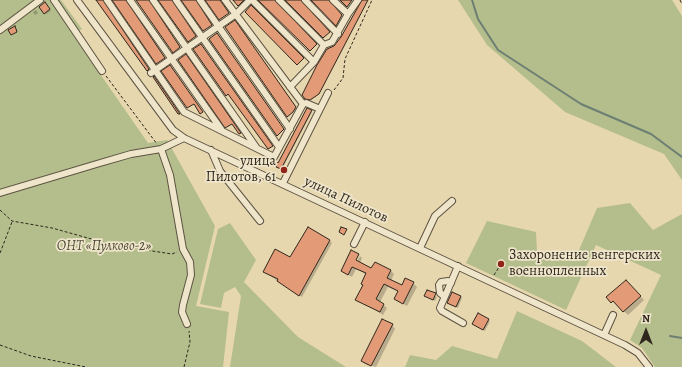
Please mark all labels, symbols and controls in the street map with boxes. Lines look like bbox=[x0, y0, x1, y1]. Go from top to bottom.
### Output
place label: улица Пилотов, 61 bbox=[206, 154, 276, 186]
marker: улица Пилотов, 61 bbox=[279, 165, 289, 175]
street label: улица Пилотов bbox=[301, 173, 391, 227]
park label: ОНТ «Пулково-2» bbox=[57, 239, 151, 255]
place label: Захоронение венгерских военнопленных bbox=[509, 248, 660, 280]
marker: Захоронение венгерских военнопленных bbox=[496, 259, 506, 269]
north arrow bbox=[626, 311, 666, 351]
text: N bbox=[642, 311, 650, 326]

